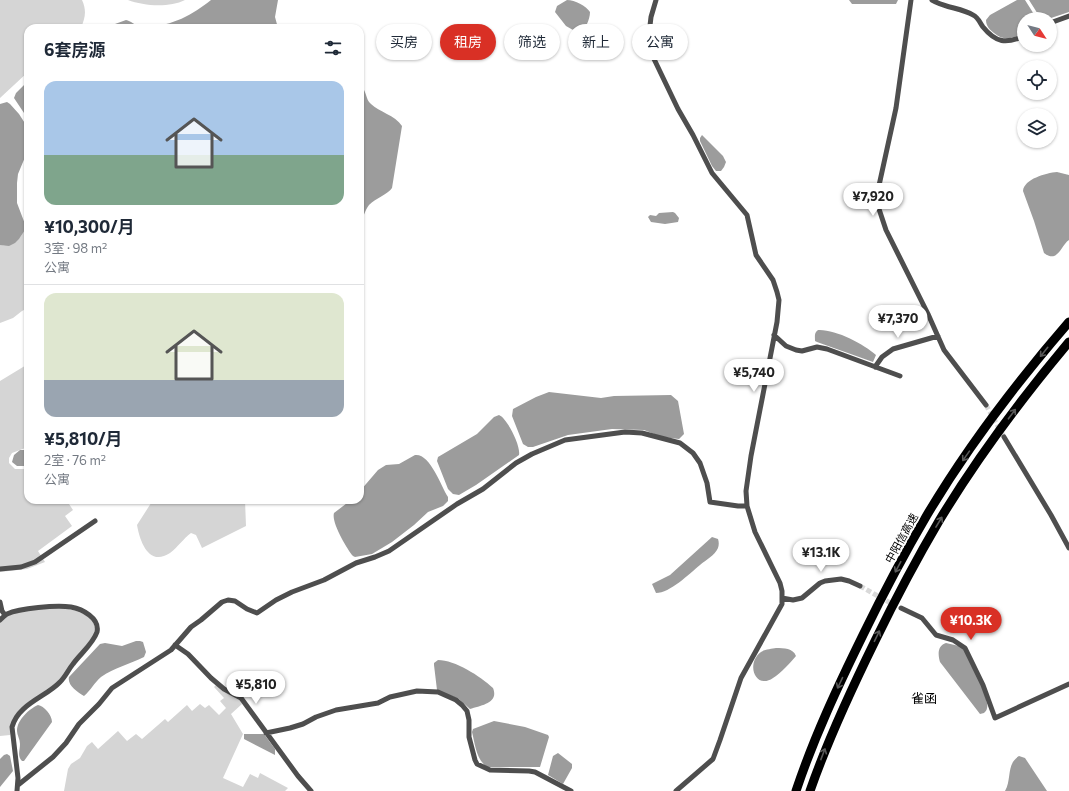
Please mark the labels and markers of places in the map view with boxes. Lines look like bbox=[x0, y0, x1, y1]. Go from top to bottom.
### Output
pin: ¥7,920 bbox=[840, 183, 906, 217]
pin: ¥7,370 bbox=[865, 305, 931, 339]
pin: ¥5,740 bbox=[721, 359, 787, 393]
pin: ¥13.1K bbox=[788, 539, 854, 573]
pin: ¥10.3K bbox=[938, 607, 1004, 641]
pin: ¥5,810 bbox=[223, 671, 289, 705]

